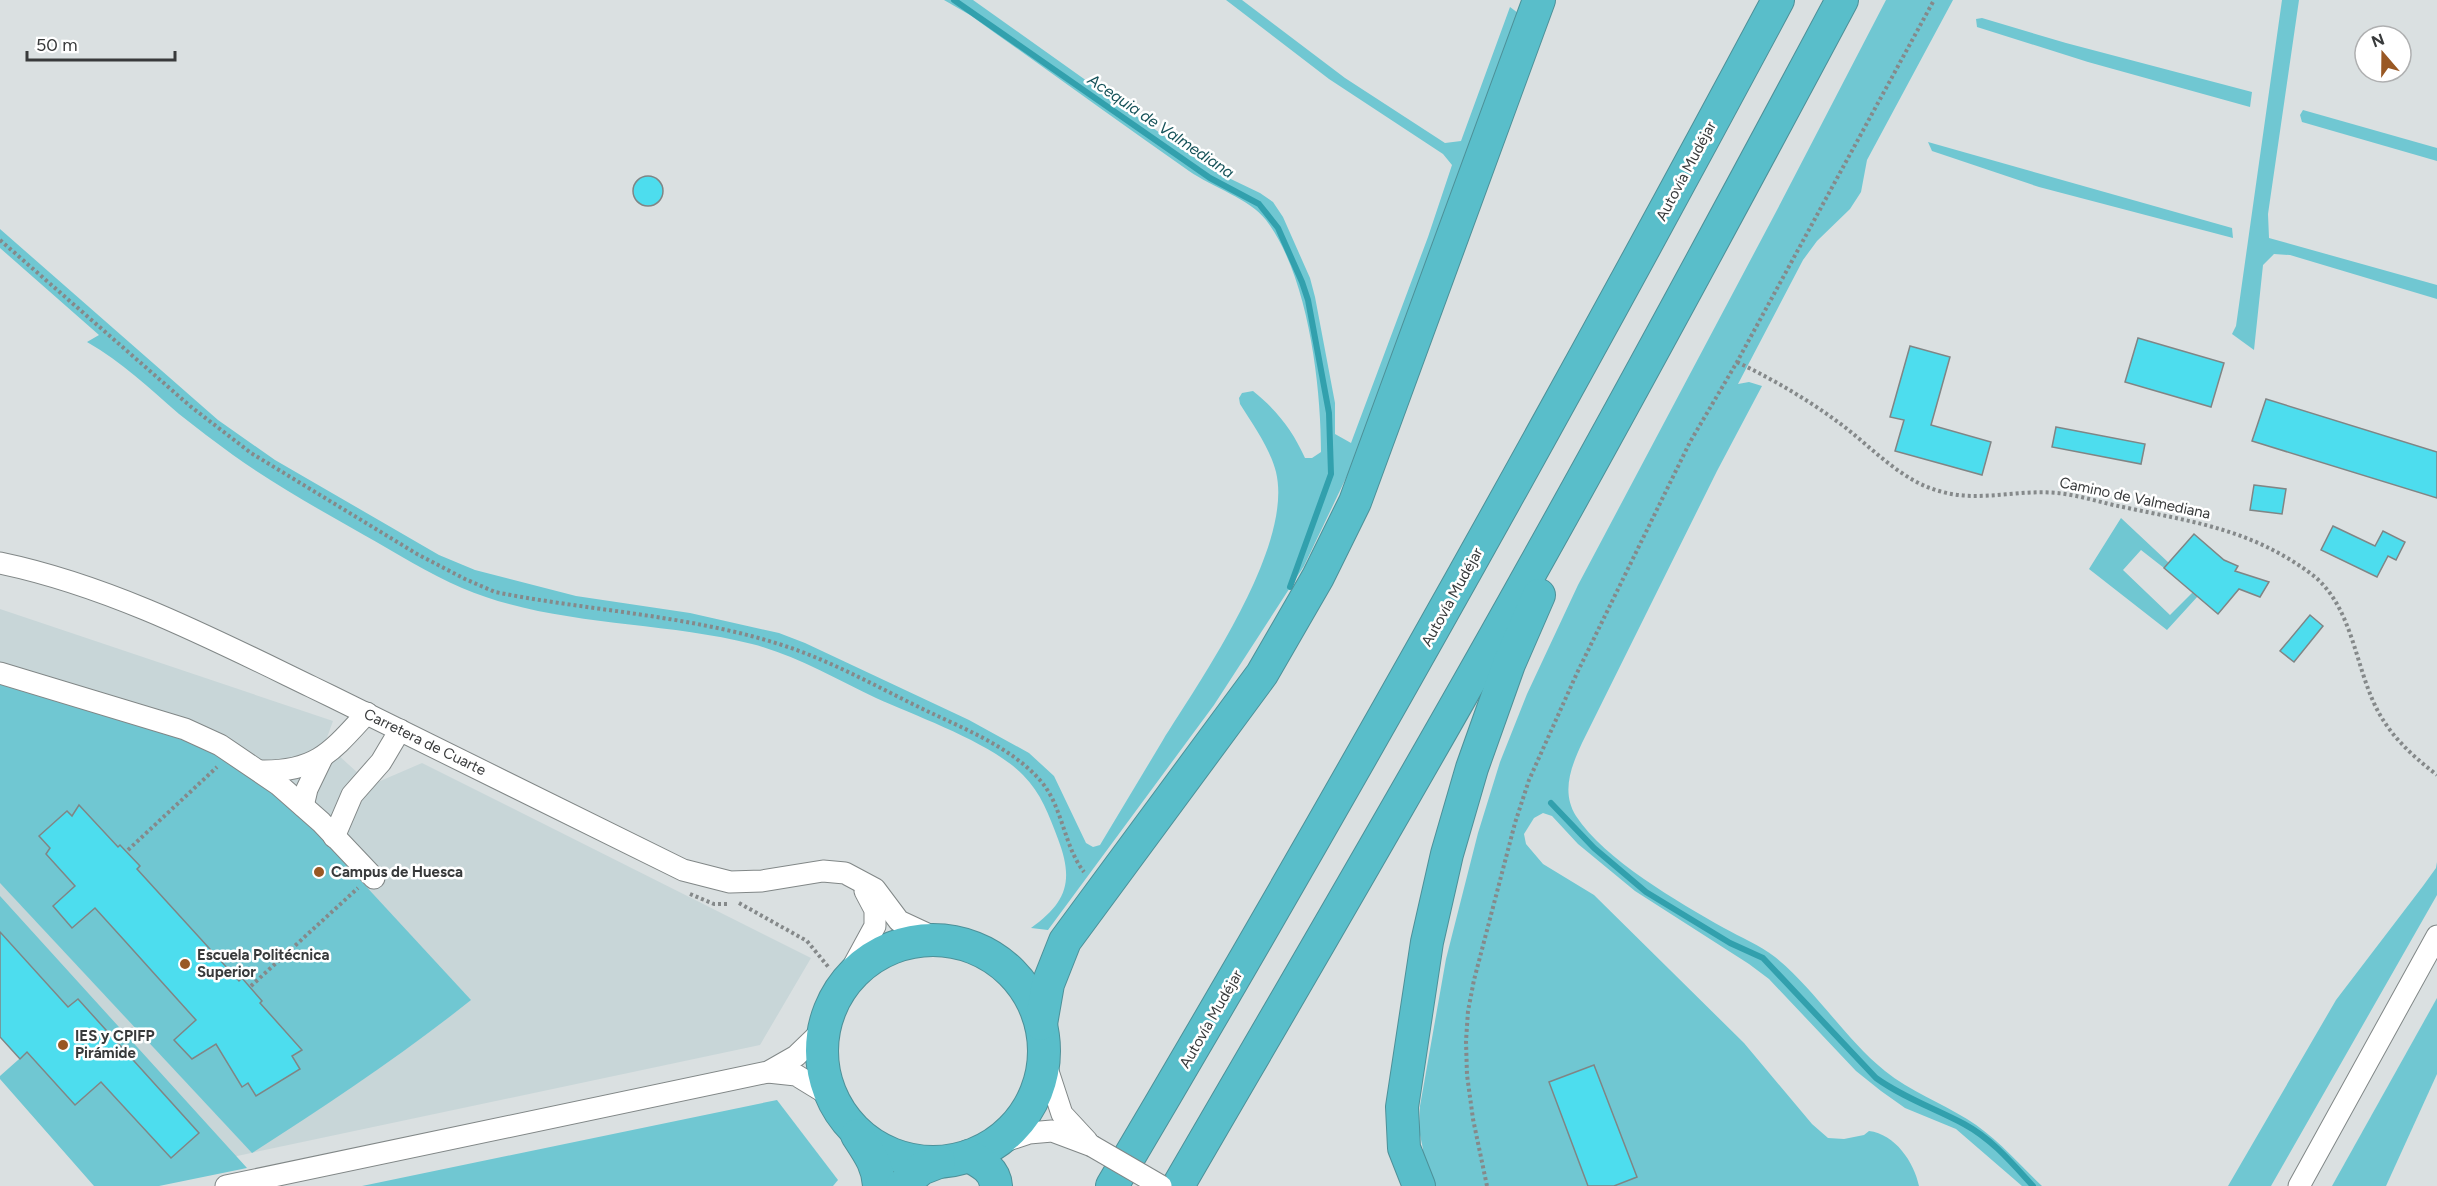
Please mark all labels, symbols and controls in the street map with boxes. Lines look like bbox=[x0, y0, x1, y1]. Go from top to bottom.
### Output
scale bar bbox=[27, 24, 176, 62]
north arrow bbox=[2353, 24, 2413, 84]
text: N bbox=[2369, 29, 2387, 51]
text: 50 m bbox=[36, 34, 78, 56]
water label: Acequia de Valmediana bbox=[1083, 69, 1238, 182]
street label: Autovía Mudéjar bbox=[1652, 118, 1720, 224]
street label: Camino de Valmediana bbox=[2058, 473, 2212, 523]
street label: Autovía Mudéjar bbox=[1417, 544, 1487, 650]
street label: Carretera de Cuarte bbox=[361, 705, 489, 779]
place label: Campus de Huesca bbox=[331, 863, 463, 881]
marker: Campus de Huesca bbox=[312, 865, 326, 879]
place label: Escuela Politécnica Superior bbox=[197, 946, 329, 981]
marker: Escuela Politécnica Superior bbox=[178, 957, 192, 971]
street label: Autovía Mudéjar bbox=[1176, 967, 1246, 1071]
place label: IES y CPIFP Pirámide bbox=[75, 1027, 155, 1062]
marker: IES y CPIFP Pirámide bbox=[56, 1038, 70, 1052]

